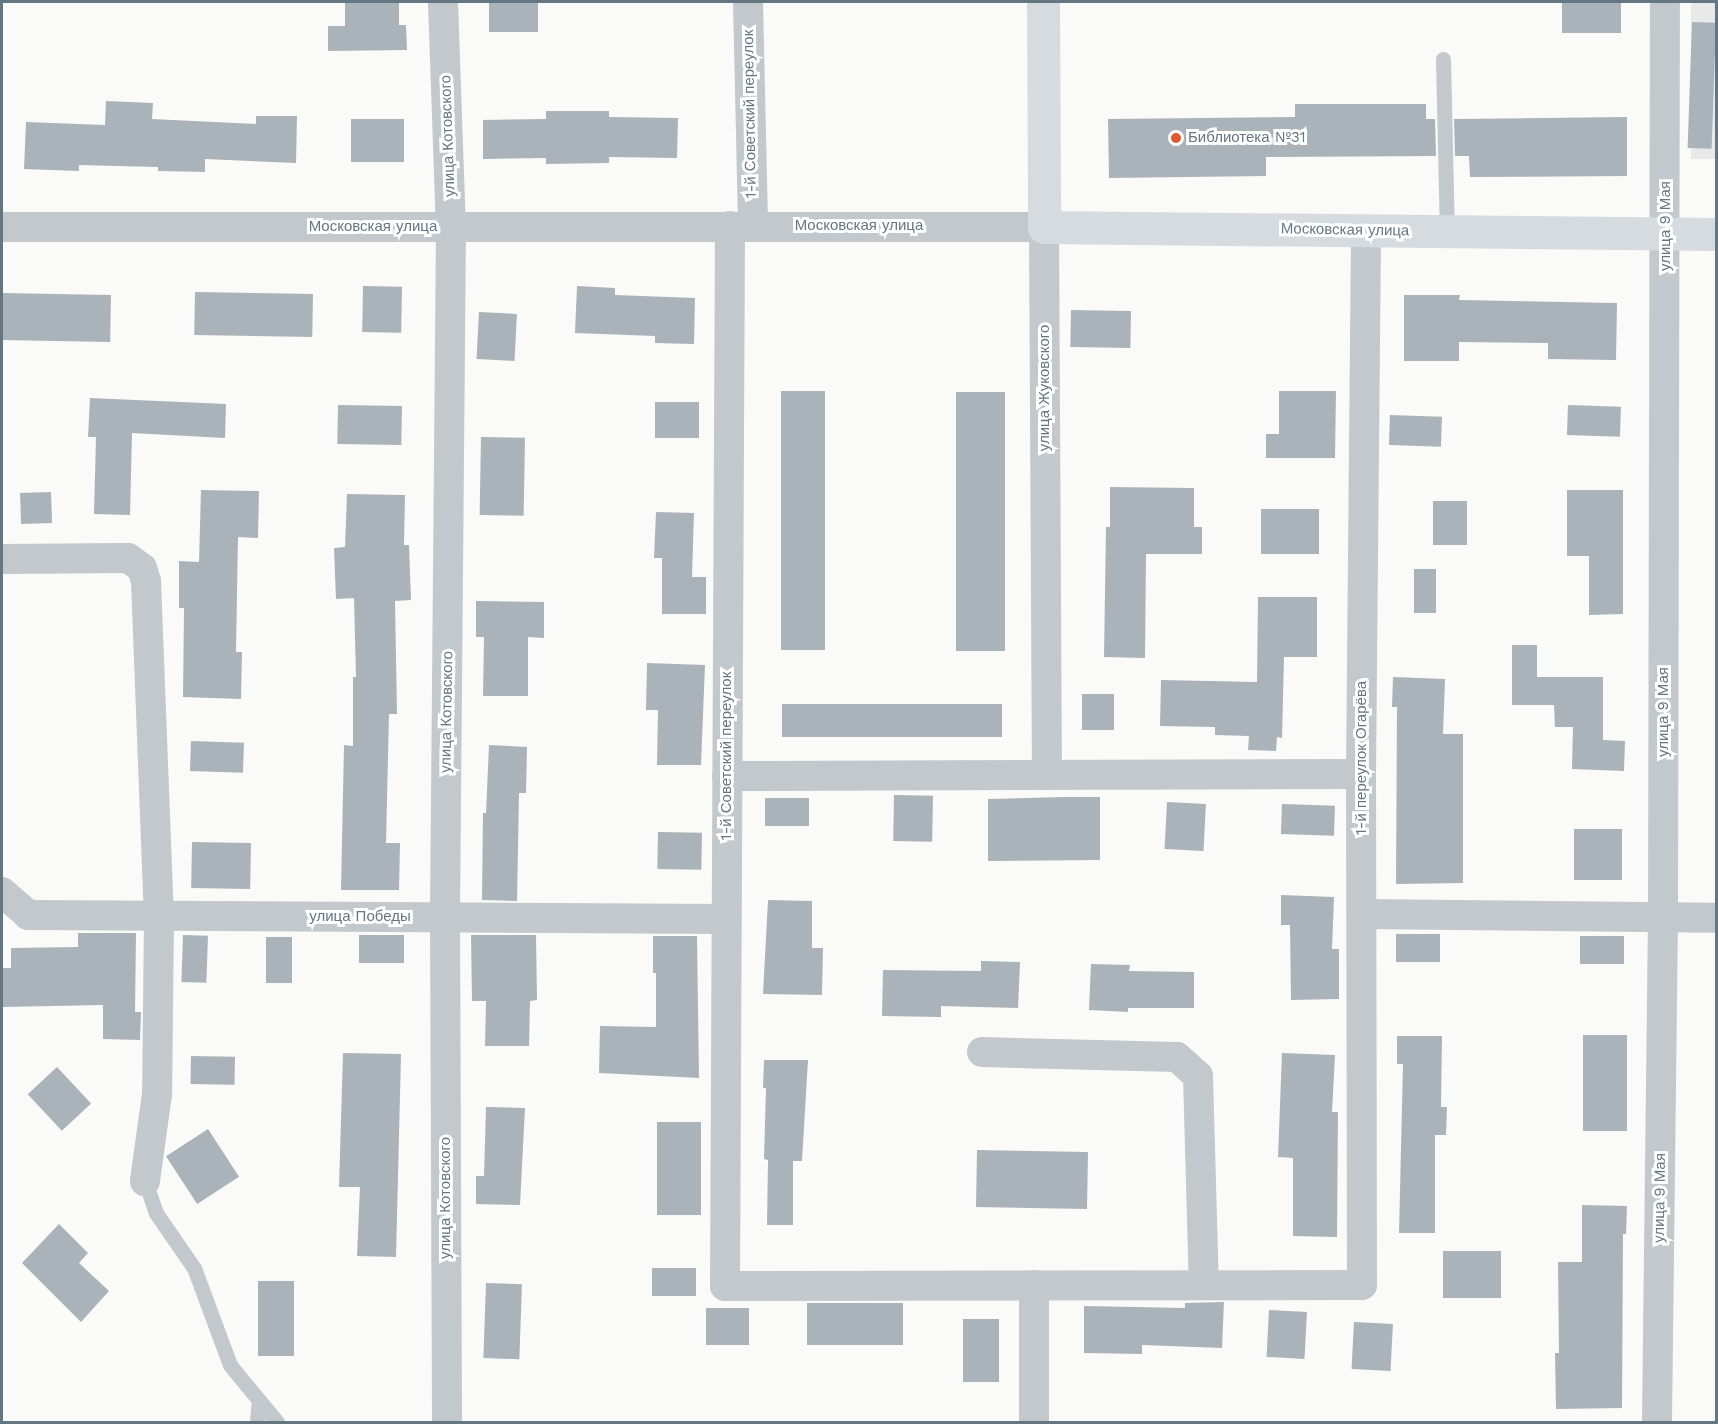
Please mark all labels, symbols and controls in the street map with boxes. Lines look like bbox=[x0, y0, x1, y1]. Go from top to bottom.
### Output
street label: 1-й Советский переулок bbox=[740, 30, 760, 198]
street label: улица Котовского bbox=[437, 75, 459, 197]
place label: Библиотека №31 bbox=[1188, 129, 1306, 147]
marker: Библиотека №31 bbox=[1169, 131, 1183, 145]
street label: улица 9 Мая bbox=[1657, 181, 1675, 271]
street label: Московская улица bbox=[795, 217, 923, 235]
street label: Московская улица bbox=[309, 218, 437, 236]
street label: Московская улица bbox=[1281, 220, 1409, 240]
street label: улица Жуковского bbox=[1036, 325, 1054, 451]
street label: улица Котовского bbox=[437, 651, 457, 773]
street label: улица 9 Мая bbox=[1655, 667, 1673, 757]
street label: 1-й Советский переулок bbox=[718, 672, 736, 840]
street label: 1-й переулок Огарёва bbox=[1353, 681, 1371, 835]
street label: улица Победы bbox=[309, 908, 411, 926]
street label: улица Котовского bbox=[437, 1137, 455, 1259]
street label: улица 9 Мая bbox=[1650, 1153, 1670, 1243]

